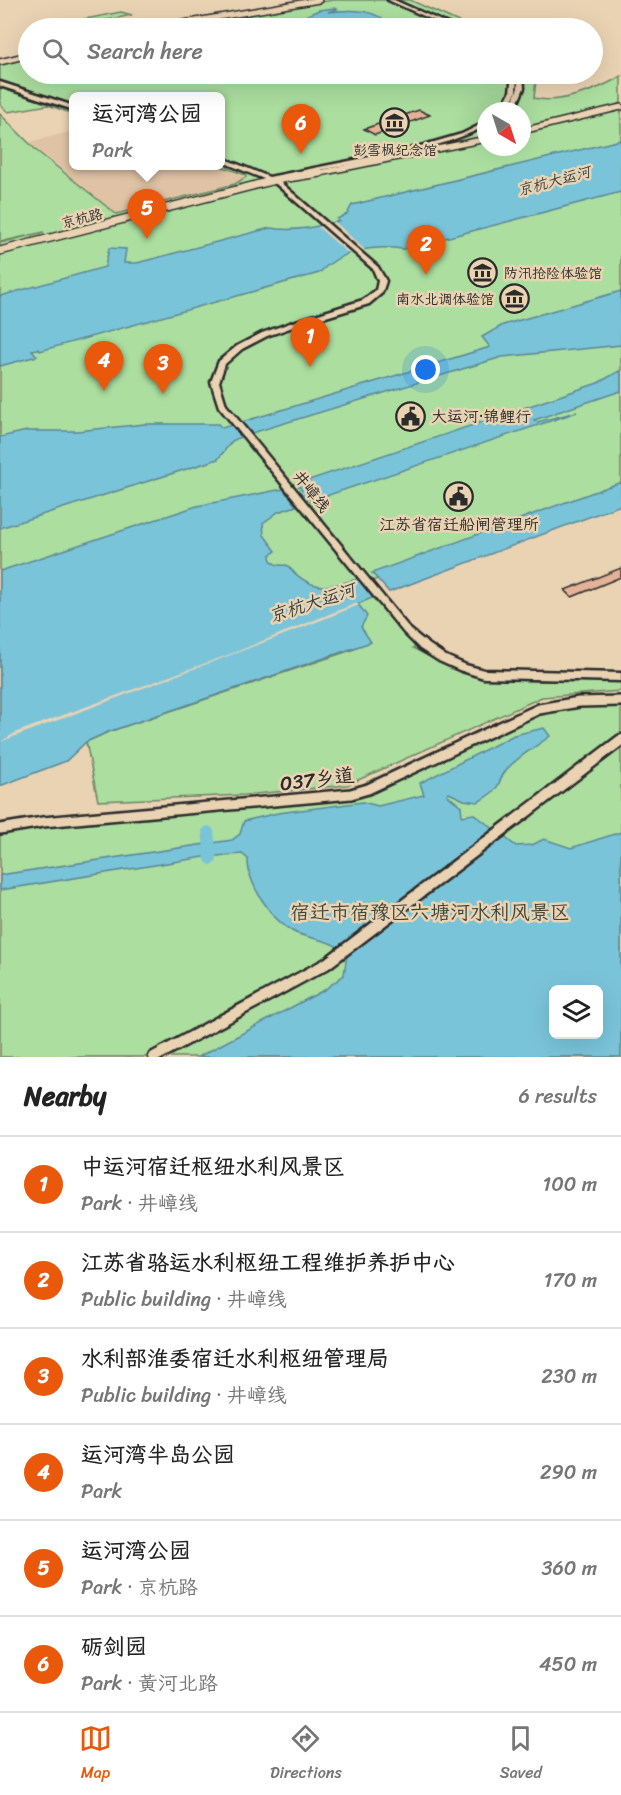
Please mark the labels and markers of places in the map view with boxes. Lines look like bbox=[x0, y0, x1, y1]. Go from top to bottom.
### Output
pin: 6 bbox=[282, 104, 320, 154]
museum icon: 彭雪枫纪念馆 bbox=[379, 107, 411, 139]
place label: 彭雪枫纪念馆 bbox=[353, 138, 437, 163]
pin: 5 bbox=[128, 190, 166, 239]
pin: 2 bbox=[406, 226, 446, 275]
museum icon: 防汛抢险体验馆 bbox=[467, 257, 499, 289]
place label: 防汛抢险体验馆 bbox=[504, 261, 602, 286]
museum icon: 南水北调体验馆 bbox=[499, 283, 531, 315]
place label: 南水北调体验馆 bbox=[396, 287, 494, 312]
pin: 1 bbox=[290, 318, 330, 367]
pin: 4 bbox=[84, 342, 124, 391]
pin: 3 bbox=[144, 344, 182, 394]
public building icon: 大运河·锦鲤行 bbox=[394, 400, 426, 432]
place label: 大运河·锦鲤行 bbox=[431, 402, 531, 431]
public building icon: 江苏省宿迁船闸管理所 bbox=[443, 480, 475, 512]
place label: 江苏省宿迁船闸管理所 bbox=[379, 510, 539, 539]

